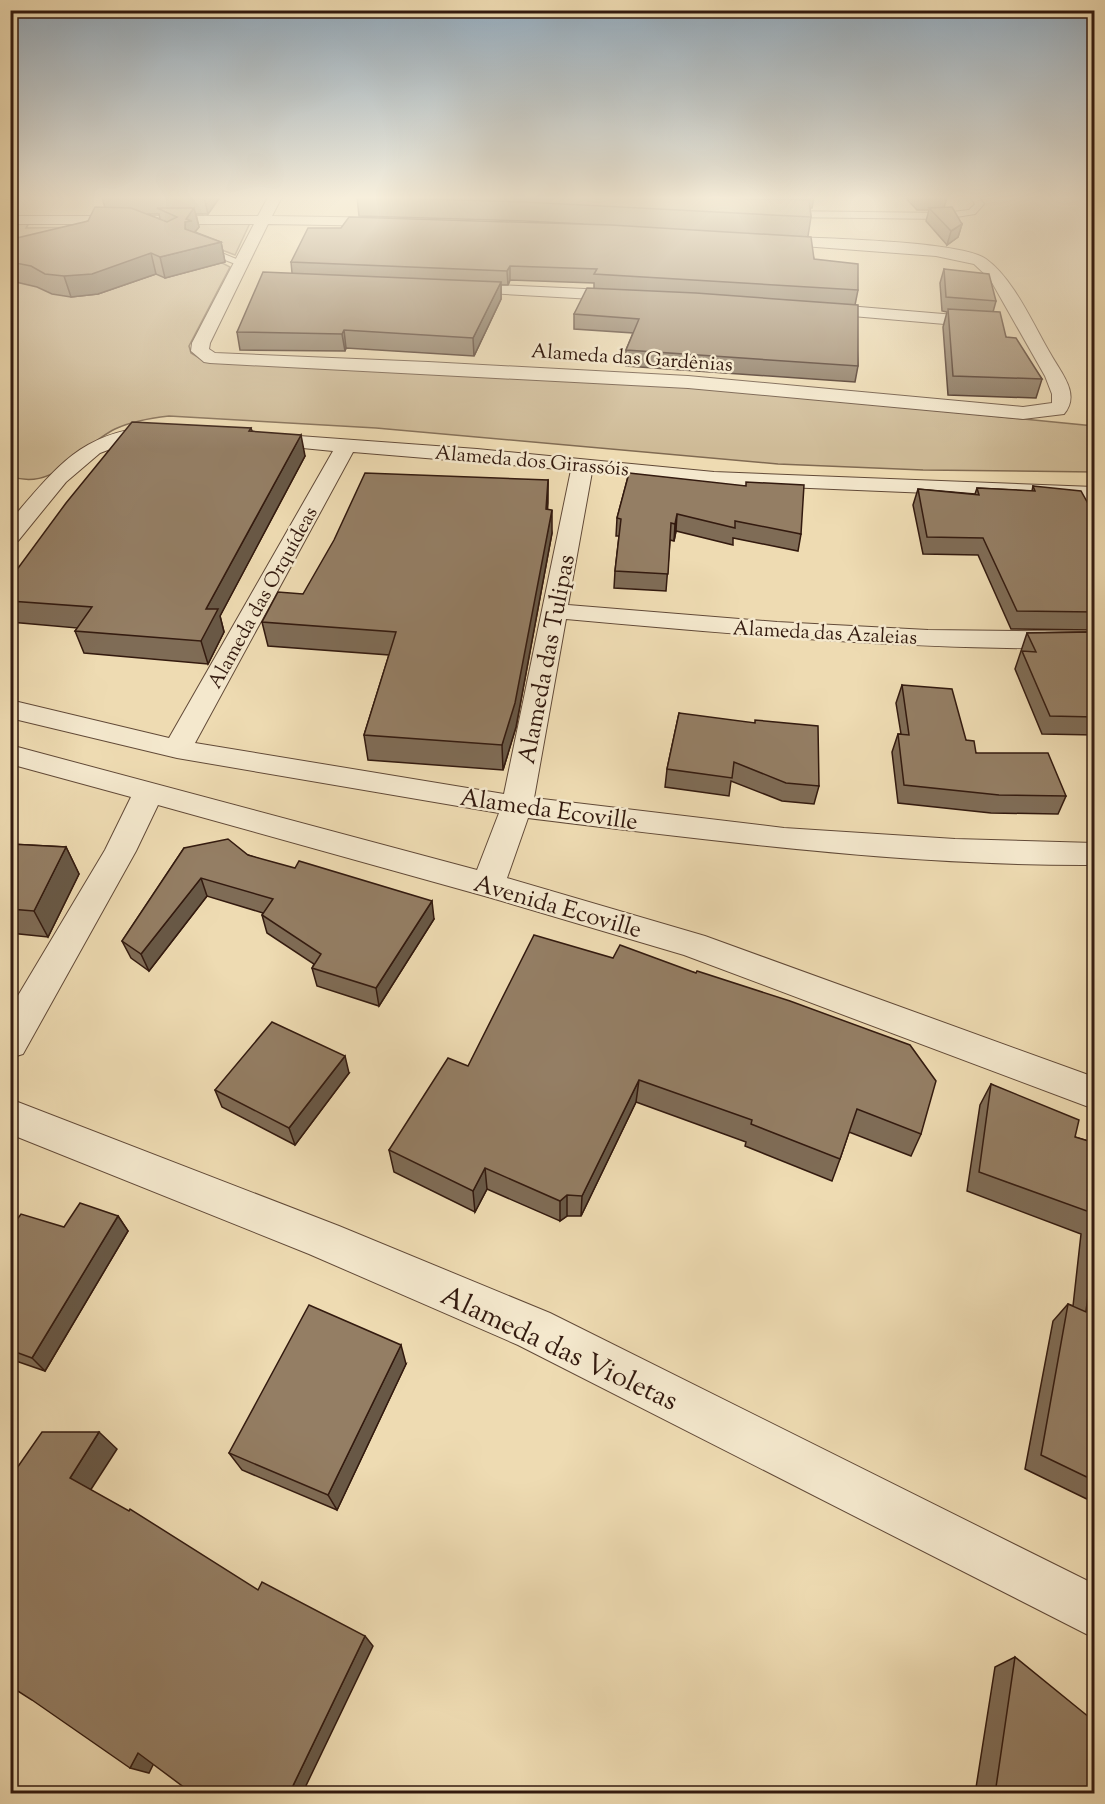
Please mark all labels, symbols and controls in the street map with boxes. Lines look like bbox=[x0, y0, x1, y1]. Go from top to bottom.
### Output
street label: Alameda das Gardênias bbox=[530, 338, 734, 381]
street label: Alameda dos Girassóis bbox=[434, 440, 630, 485]
street label: Alameda das Orquídeas bbox=[202, 502, 326, 695]
street label: Alameda das Tulipas bbox=[511, 552, 585, 767]
street label: Alameda das Azaleias bbox=[732, 615, 918, 654]
street label: Alameda Ecoville bbox=[458, 782, 640, 840]
street label: Avenida Ecoville bbox=[469, 868, 645, 948]
street label: Alameda das Violetas bbox=[434, 1277, 684, 1422]

